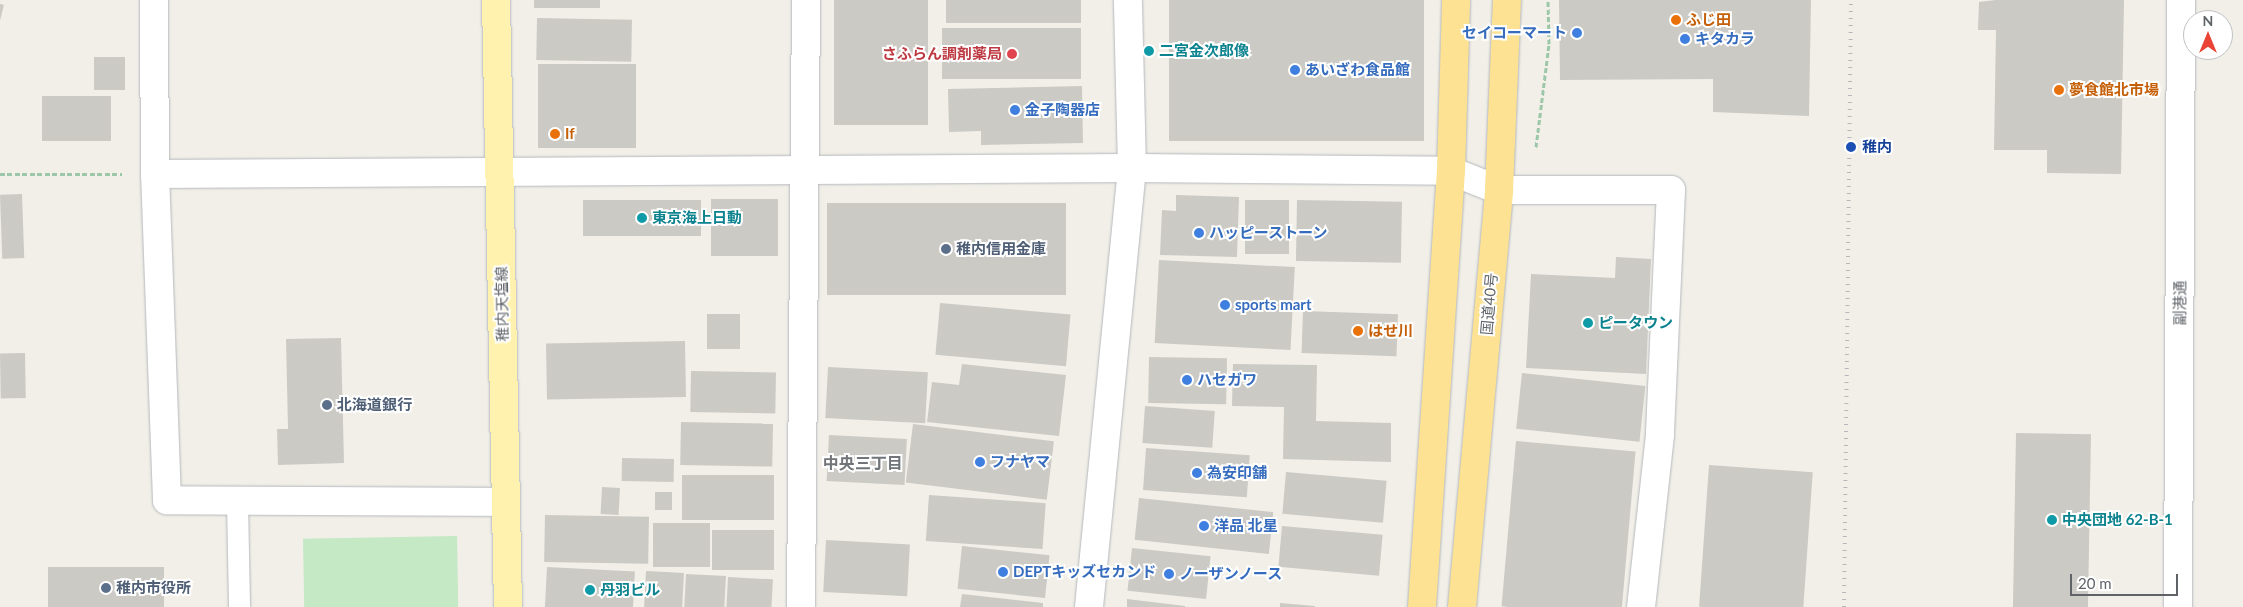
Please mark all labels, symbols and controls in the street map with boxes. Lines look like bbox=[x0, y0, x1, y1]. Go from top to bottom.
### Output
north arrow bbox=[2183, 10, 2233, 60]
place label: ふじ田 bbox=[1686, 11, 1731, 29]
text: N bbox=[2203, 12, 2213, 29]
marker: ふじ田 bbox=[1670, 14, 1682, 26]
place label: セイコーマート bbox=[1462, 24, 1567, 42]
marker: セイコーマート bbox=[1571, 27, 1583, 39]
place label: キタカラ bbox=[1695, 30, 1755, 48]
marker: キタカラ bbox=[1679, 33, 1691, 45]
place label: 二宮金次郎像 bbox=[1159, 42, 1249, 60]
place label: さふらん調剤薬局 bbox=[882, 45, 1002, 63]
marker: 二宮金次郎像 bbox=[1143, 45, 1155, 57]
marker: さふらん調剤薬局 bbox=[1006, 48, 1018, 60]
place label: あいざわ食品館 bbox=[1305, 61, 1410, 79]
marker: あいざわ食品館 bbox=[1289, 64, 1301, 76]
place label: 夢食館北市場 bbox=[2069, 81, 2159, 99]
marker: 夢食館北市場 bbox=[2053, 84, 2065, 96]
place label: 金子陶器店 bbox=[1025, 101, 1100, 119]
marker: 金子陶器店 bbox=[1009, 104, 1021, 116]
place label: If bbox=[565, 125, 575, 143]
marker: If bbox=[549, 128, 561, 140]
place label: 稚内 bbox=[1862, 138, 1892, 156]
marker: 稚内 bbox=[1844, 140, 1858, 154]
place label: 東京海上日動 bbox=[652, 209, 742, 227]
marker: 東京海上日動 bbox=[636, 212, 648, 224]
place label: ハッピーストーン bbox=[1209, 224, 1329, 242]
marker: ハッピーストーン bbox=[1193, 227, 1205, 239]
place label: 稚内信用金庫 bbox=[956, 240, 1046, 258]
marker: 稚内信用金庫 bbox=[940, 243, 952, 255]
street label: 稚内天塩線 bbox=[492, 266, 512, 342]
street label: 国道40号 bbox=[1477, 272, 1501, 336]
street label: 副港通 bbox=[2171, 281, 2189, 325]
place label: sports mart bbox=[1235, 296, 1311, 314]
marker: sports mart bbox=[1219, 299, 1231, 311]
place label: ピータウン bbox=[1598, 314, 1673, 332]
marker: ピータウン bbox=[1582, 317, 1594, 329]
place label: はせ川 bbox=[1368, 322, 1413, 340]
marker: はせ川 bbox=[1352, 325, 1364, 337]
place label: ハセガワ bbox=[1197, 371, 1257, 389]
marker: ハセガワ bbox=[1181, 374, 1193, 386]
place label: 北海道銀行 bbox=[337, 396, 412, 414]
marker: 北海道銀行 bbox=[321, 399, 333, 411]
district label: 中央三丁目 bbox=[823, 453, 903, 473]
place label: フナヤマ bbox=[990, 453, 1050, 471]
marker: フナヤマ bbox=[974, 456, 986, 468]
place label: 為安印舗 bbox=[1207, 464, 1267, 482]
marker: 為安印舗 bbox=[1191, 467, 1203, 479]
place label: 中央団地 62-B-1 bbox=[2062, 511, 2173, 529]
marker: 中央団地 62-B-1 bbox=[2046, 514, 2058, 526]
place label: 洋品 北星 bbox=[1214, 517, 1278, 535]
marker: 洋品 北星 bbox=[1198, 520, 1210, 532]
place label: DEPTキッズセカンド bbox=[1013, 563, 1156, 581]
scale bar bbox=[2073, 564, 2180, 596]
place label: ノーザンノース bbox=[1179, 565, 1284, 583]
marker: DEPTキッズセカンド bbox=[997, 566, 1009, 578]
marker: ノーザンノース bbox=[1163, 568, 1175, 580]
text: 20 m bbox=[2078, 574, 2112, 592]
place label: 稚内市役所 bbox=[116, 579, 191, 597]
place label: 丹羽ビル bbox=[600, 581, 660, 599]
marker: 稚内市役所 bbox=[100, 582, 112, 594]
marker: 丹羽ビル bbox=[584, 584, 596, 596]

